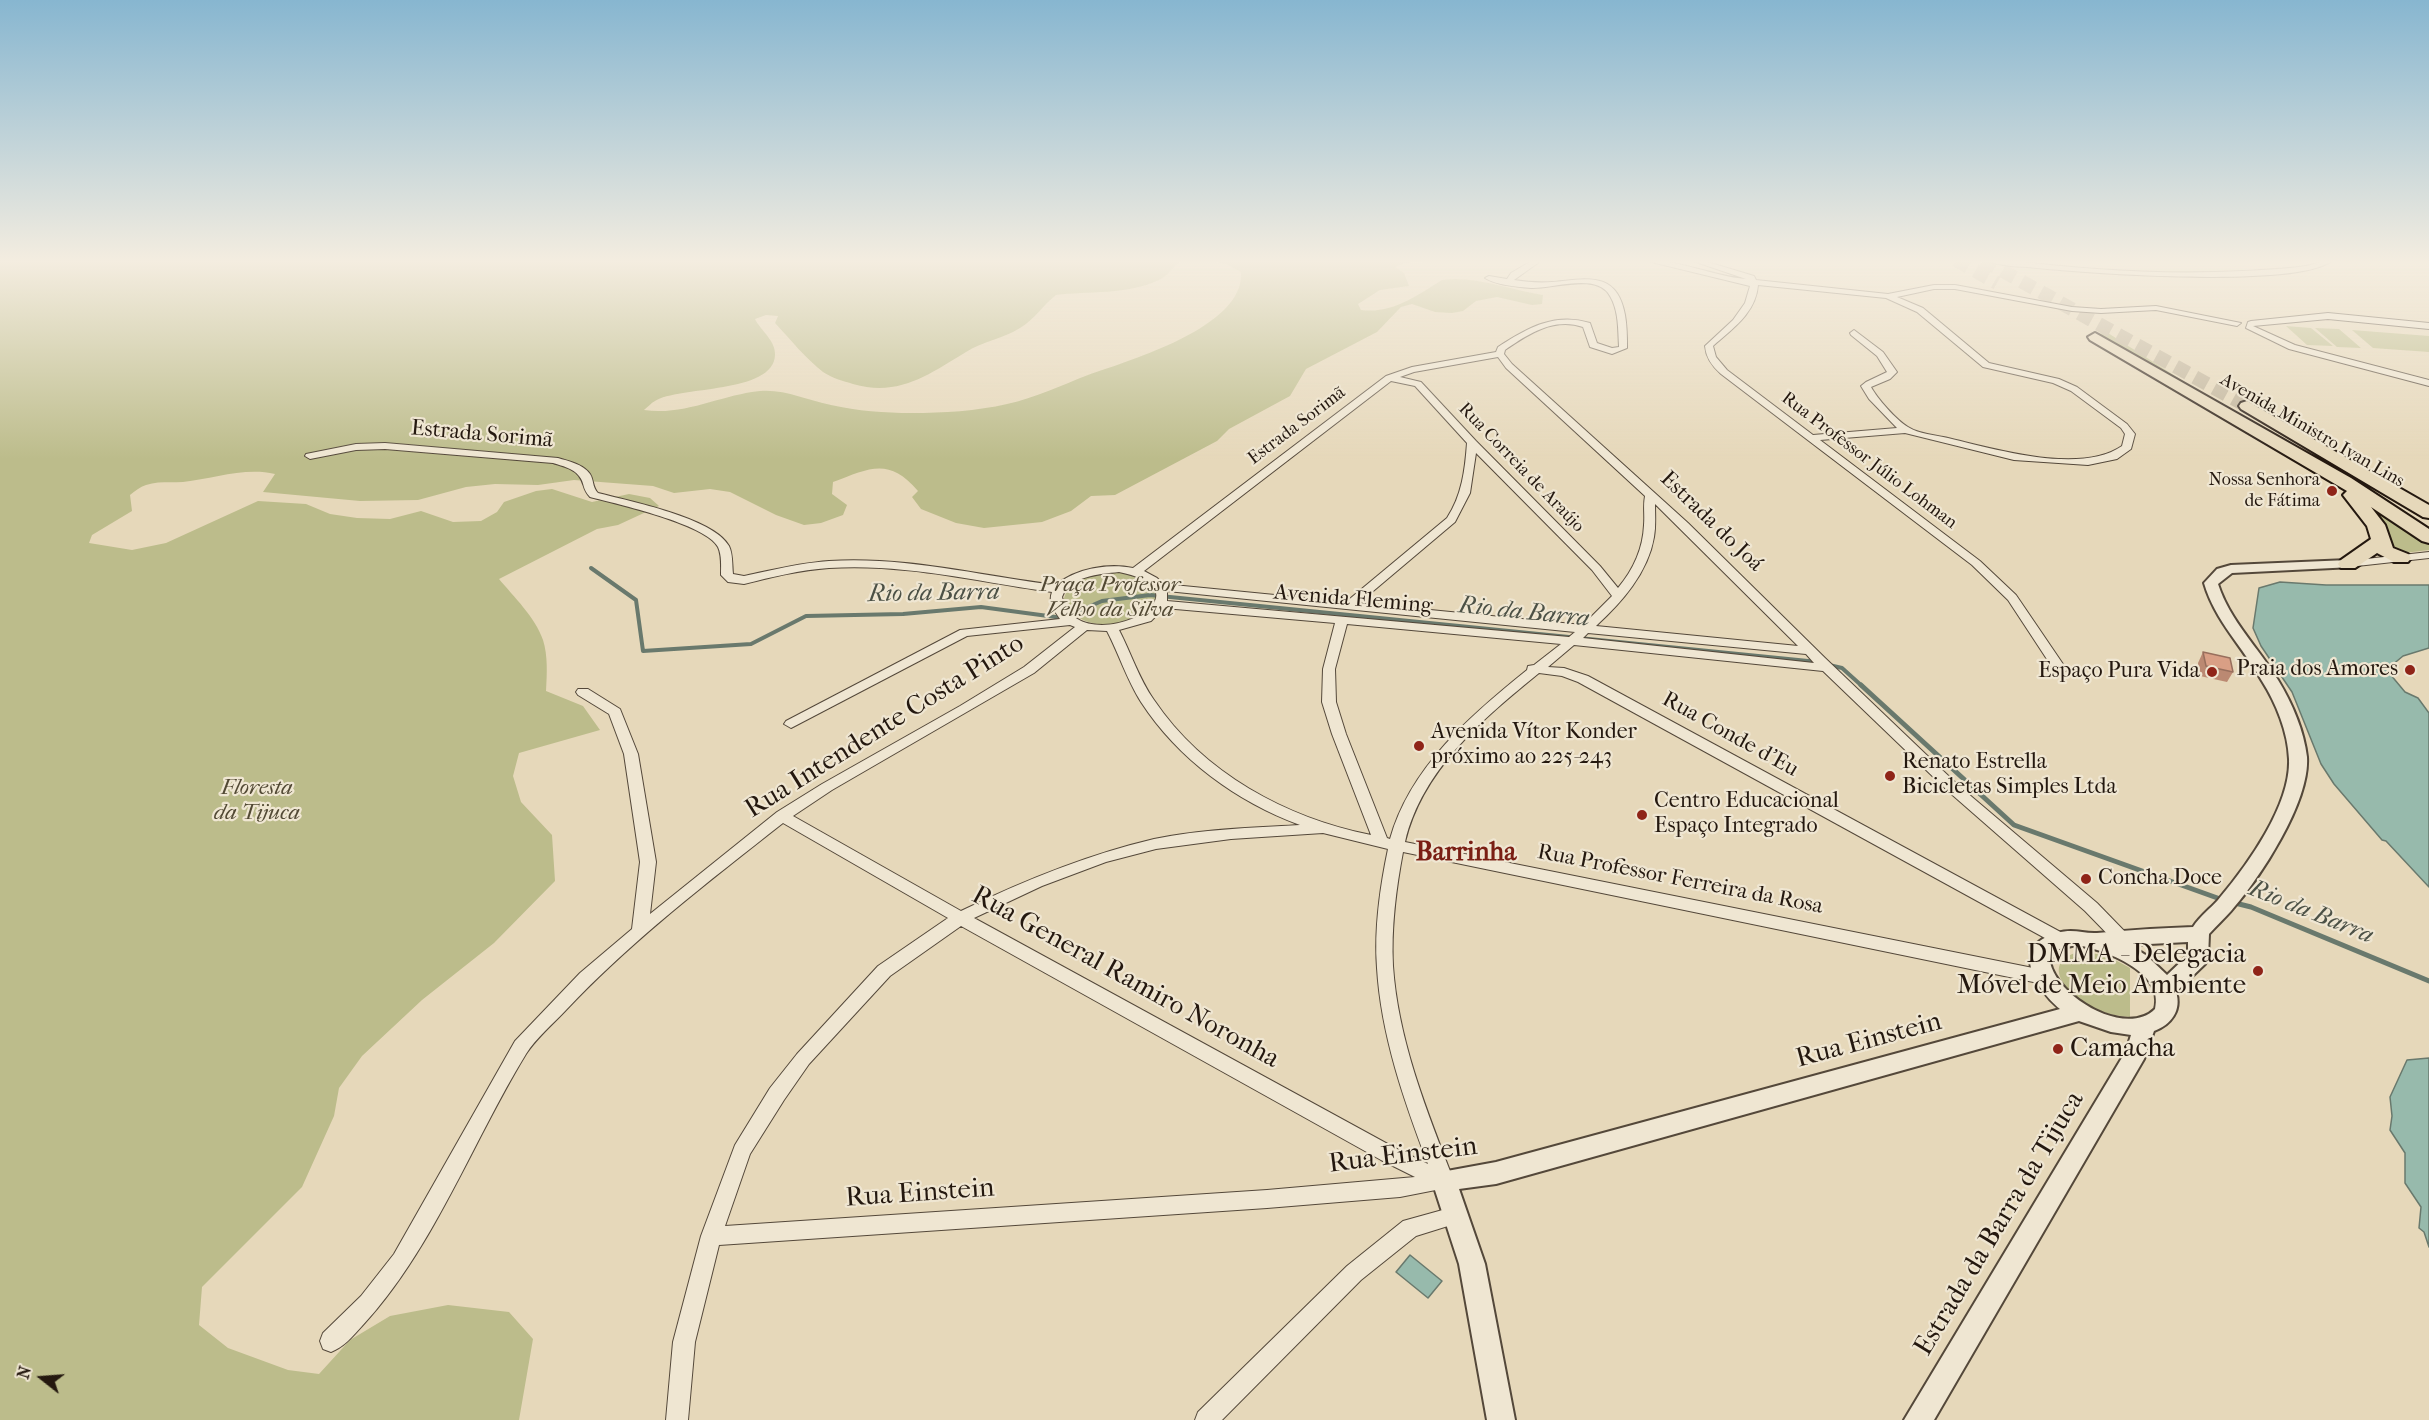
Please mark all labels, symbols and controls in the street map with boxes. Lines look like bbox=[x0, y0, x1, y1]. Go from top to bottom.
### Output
street label: Avenida Ministro Ivan Lins bbox=[2216, 369, 2408, 493]
street label: Estrada Sorimã bbox=[1244, 382, 1350, 470]
street label: Rua Professor Júlio Lohman bbox=[1777, 388, 1961, 534]
street label: Rua Correia de Araújo bbox=[1454, 399, 1588, 537]
street label: Estrada Sorimã bbox=[410, 416, 554, 454]
street label: Estrada do Joá bbox=[1654, 466, 1768, 578]
place label: Nossa Senhora de Fátima bbox=[2208, 470, 2320, 512]
marker: Nossa Senhora de Fátima bbox=[2325, 484, 2339, 498]
park label: Praça Professor Velho da Silva bbox=[1040, 573, 1180, 624]
water label: Rio da Barra bbox=[868, 578, 1000, 610]
street label: Avenida Fleming bbox=[1272, 580, 1434, 620]
water label: Rio da Barra bbox=[1457, 592, 1591, 634]
street label: Rua Intendente Costa Pinto bbox=[740, 628, 1030, 826]
place label: Praia dos Amores bbox=[2236, 657, 2398, 683]
place label: Espaço Pura Vida bbox=[2038, 659, 2200, 685]
marker: Praia dos Amores bbox=[2403, 663, 2417, 677]
marker: Espaço Pura Vida bbox=[2205, 665, 2219, 679]
street label: Rua Conde d'Eu bbox=[1657, 687, 1803, 783]
place label: Avenida Vítor Konder próximo ao 225-243 bbox=[1431, 720, 1637, 772]
marker: Avenida Vítor Konder próximo ao 225-243 bbox=[1412, 739, 1426, 753]
place label: Renato Estrella Bicicletas Simples Ltda bbox=[1902, 750, 2117, 802]
marker: Renato Estrella Bicicletas Simples Ltda bbox=[1883, 769, 1897, 783]
park label: Floresta da Tijuca bbox=[214, 776, 300, 828]
place label: Centro Educacional Espaço Integrado bbox=[1654, 789, 1839, 840]
marker: Centro Educacional Espaço Integrado bbox=[1635, 808, 1649, 822]
district label: Barrinha bbox=[1416, 838, 1516, 870]
street label: Rua Professor Ferreira da Rosa bbox=[1535, 839, 1825, 921]
place label: Concha Doce bbox=[2098, 866, 2222, 892]
marker: Concha Doce bbox=[2079, 872, 2093, 886]
water label: Rio da Barra bbox=[2245, 875, 2377, 951]
street label: Rua General Ramiro Noronha bbox=[966, 880, 1284, 1076]
place label: DMMA - Delegacia Móvel de Meio Ambiente bbox=[1957, 939, 2246, 1002]
marker: DMMA - Delegacia Móvel de Meio Ambiente bbox=[2251, 964, 2265, 978]
street label: Rua Einstein bbox=[1793, 1006, 1945, 1076]
place label: Camacha bbox=[2070, 1033, 2175, 1065]
marker: Camacha bbox=[2051, 1042, 2065, 1056]
street label: Estrada da Barra da Tijuca bbox=[1908, 1086, 2092, 1362]
street label: Rua Einstein bbox=[1327, 1131, 1479, 1181]
street label: Rua Einstein bbox=[844, 1173, 996, 1215]
north arrow bbox=[12, 1348, 72, 1408]
text: N bbox=[13, 1364, 35, 1381]

